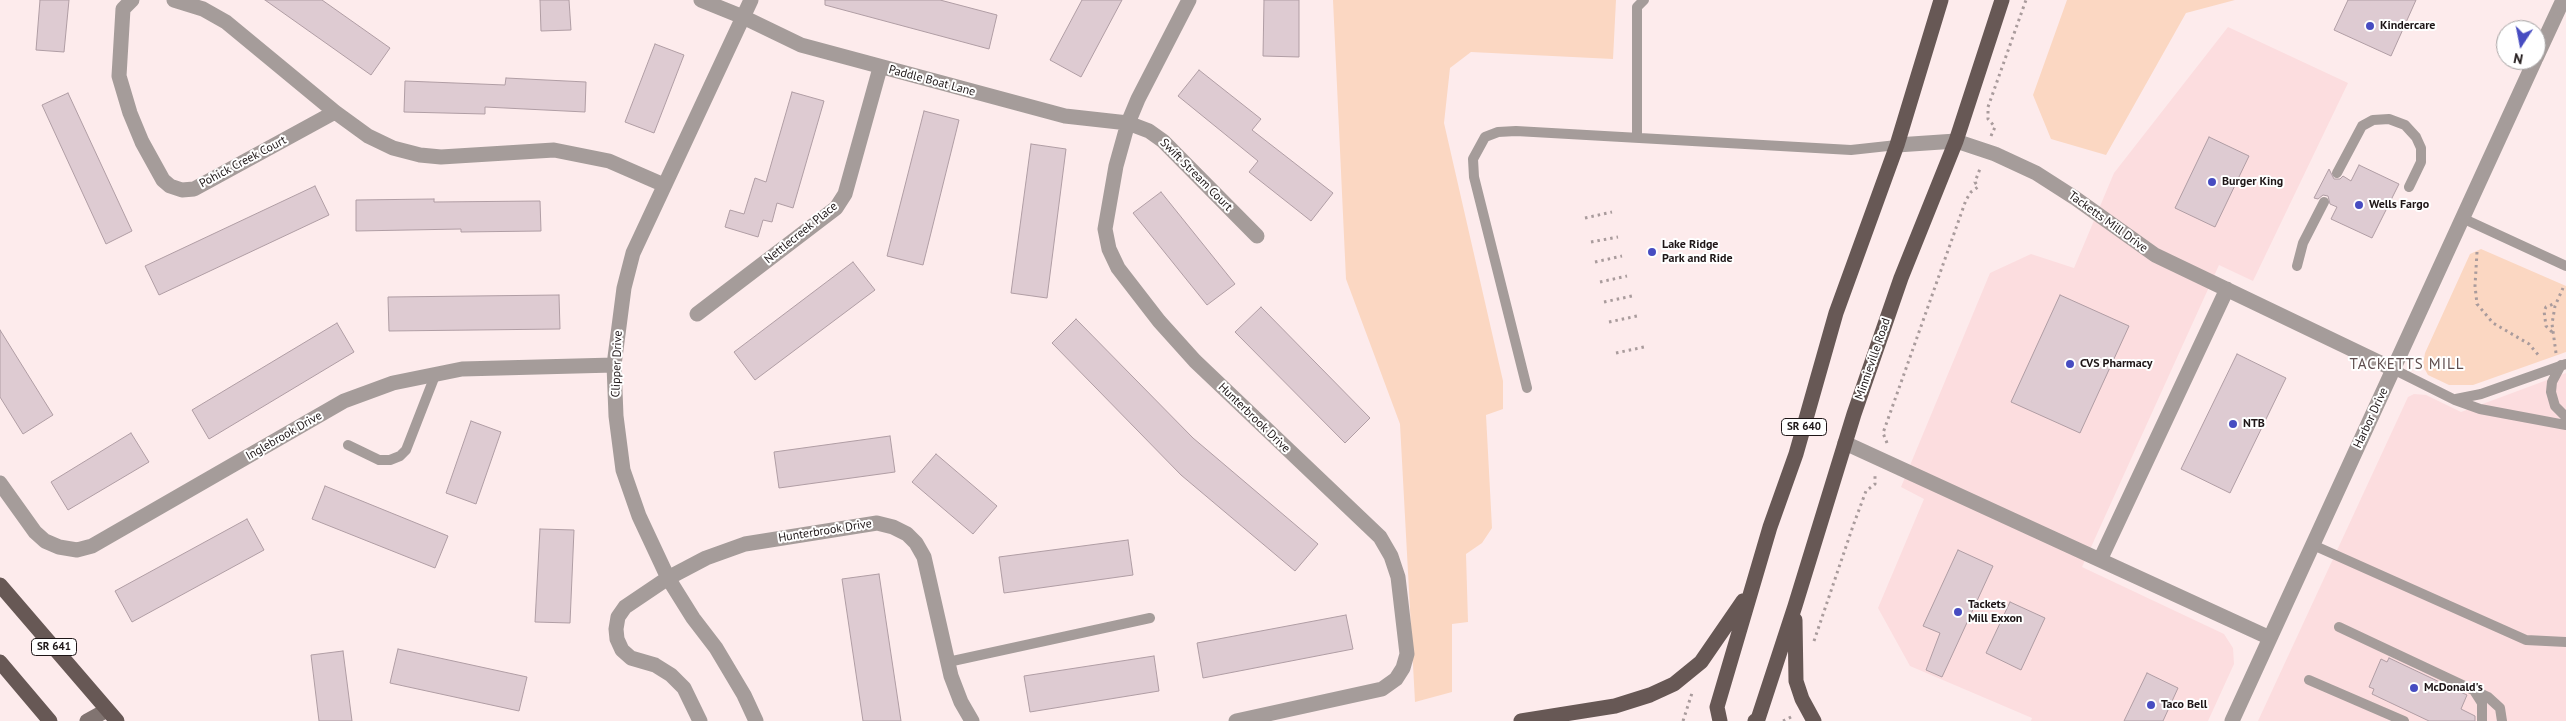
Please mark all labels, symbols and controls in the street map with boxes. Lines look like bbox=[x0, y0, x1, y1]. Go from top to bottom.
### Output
place label: Kindercare bbox=[2380, 19, 2435, 33]
marker: Kindercare bbox=[2364, 20, 2376, 32]
north arrow bbox=[2496, 20, 2546, 70]
text: N bbox=[2512, 49, 2525, 68]
street label: Paddle Boat Lane bbox=[887, 63, 977, 99]
street label: Pohick Creek Court bbox=[197, 133, 289, 191]
street label: Swift Stream Court bbox=[1157, 136, 1235, 214]
place label: Burger King bbox=[2222, 175, 2283, 189]
marker: Burger King bbox=[2206, 176, 2218, 188]
street label: Tacketts Mill Drive bbox=[2065, 188, 2151, 256]
place label: Wells Fargo bbox=[2369, 198, 2429, 212]
street label: Nettlecreek Place bbox=[762, 199, 840, 267]
marker: Wells Fargo bbox=[2353, 199, 2365, 211]
place label: Lake Ridge Park and Ride bbox=[1662, 238, 1733, 266]
marker: Lake Ridge Park and Ride bbox=[1646, 246, 1658, 258]
street label: Minnieville Road bbox=[1852, 316, 1894, 402]
street label: Clipper Drive bbox=[609, 330, 625, 398]
district label: TACKETTS MILL bbox=[2348, 356, 2466, 374]
place label: CVS Pharmacy bbox=[2080, 357, 2152, 371]
marker: CVS Pharmacy bbox=[2064, 358, 2076, 370]
street label: Hunterbrook Drive bbox=[1215, 380, 1293, 456]
street label: Harbor Drive bbox=[2351, 385, 2391, 451]
street label: Inglebrook Drive bbox=[243, 408, 325, 464]
place label: NTB bbox=[2243, 417, 2265, 431]
road number: SR 640 bbox=[1782, 418, 1826, 436]
marker: NTB bbox=[2227, 418, 2239, 430]
street label: Hunterbrook Drive bbox=[777, 516, 873, 546]
place label: Tackets Mill Exxon bbox=[1968, 598, 2022, 626]
marker: Tackets Mill Exxon bbox=[1952, 606, 1964, 618]
road number: SR 641 bbox=[32, 638, 76, 656]
place label: McDonald's bbox=[2424, 681, 2483, 695]
marker: McDonald's bbox=[2408, 682, 2420, 694]
place label: Taco Bell bbox=[2161, 698, 2207, 712]
marker: Taco Bell bbox=[2145, 699, 2157, 711]

